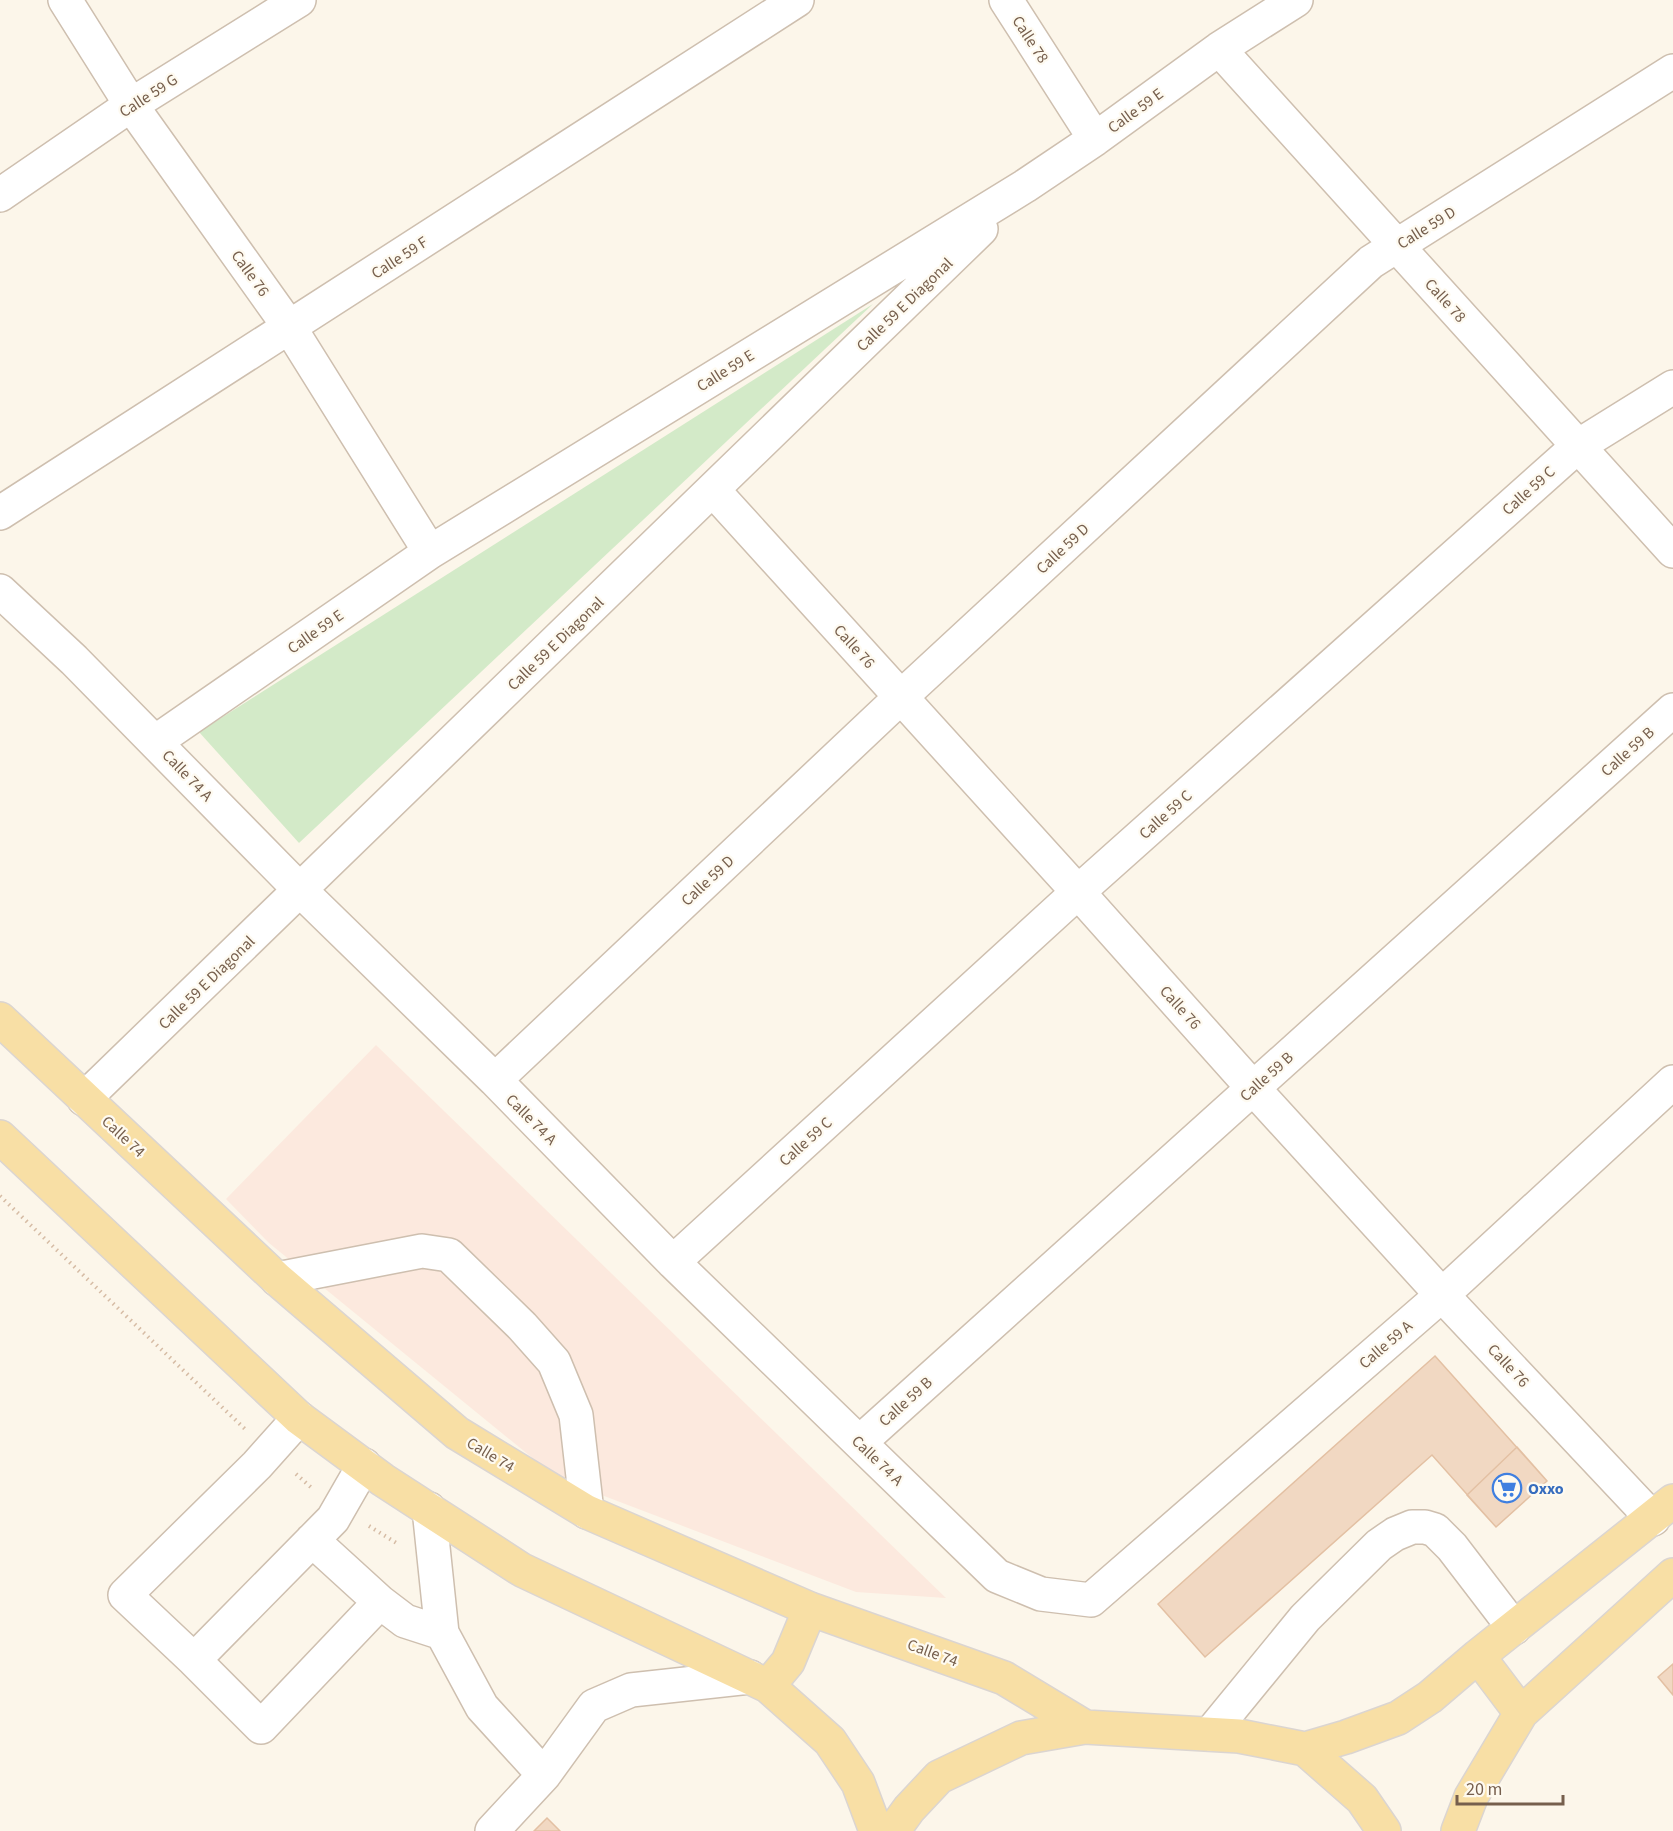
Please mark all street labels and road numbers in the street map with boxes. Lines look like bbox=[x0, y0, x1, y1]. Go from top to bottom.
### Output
street label: Calle 78 bbox=[1007, 12, 1054, 68]
street label: Calle 59 G bbox=[115, 69, 182, 123]
street label: Calle 59 E bbox=[1103, 83, 1168, 139]
street label: Calle 59 D bbox=[1393, 201, 1460, 255]
street label: Calle 59 F bbox=[367, 231, 432, 284]
street label: Calle 76 bbox=[226, 246, 275, 301]
street label: Calle 59 E Diagonal bbox=[852, 253, 958, 357]
street label: Calle 78 bbox=[1420, 274, 1471, 328]
street label: Calle 59 E bbox=[693, 345, 759, 397]
street label: Calle 59 C bbox=[1497, 461, 1560, 521]
street label: Calle 59 D bbox=[1031, 518, 1094, 579]
street label: Calle 59 E Diagonal bbox=[503, 592, 609, 696]
street label: Calle 59 E bbox=[283, 604, 348, 659]
street label: Calle 76 bbox=[829, 620, 880, 674]
street label: Calle 59 B bbox=[1596, 722, 1659, 782]
street label: Calle 74 A bbox=[157, 745, 218, 807]
street label: Calle 59 C bbox=[1134, 785, 1197, 845]
street label: Calle 59 D bbox=[676, 850, 739, 911]
street label: Calle 59 E Diagonal bbox=[154, 931, 260, 1035]
street label: Calle 76 bbox=[1155, 981, 1206, 1035]
street label: Calle 59 B bbox=[1235, 1047, 1298, 1107]
street label: Calle 74 A bbox=[501, 1089, 562, 1150]
street label: Calle 74 bbox=[97, 1111, 150, 1163]
street label: Calle 59 C bbox=[774, 1112, 837, 1172]
street label: Calle 59 A bbox=[1354, 1315, 1417, 1374]
street label: Calle 76 bbox=[1482, 1339, 1534, 1392]
street label: Calle 59 B bbox=[874, 1372, 937, 1432]
street label: Calle 74 A bbox=[847, 1430, 908, 1491]
street label: Calle 74 bbox=[462, 1432, 519, 1478]
street label: Calle 74 bbox=[904, 1634, 961, 1672]

